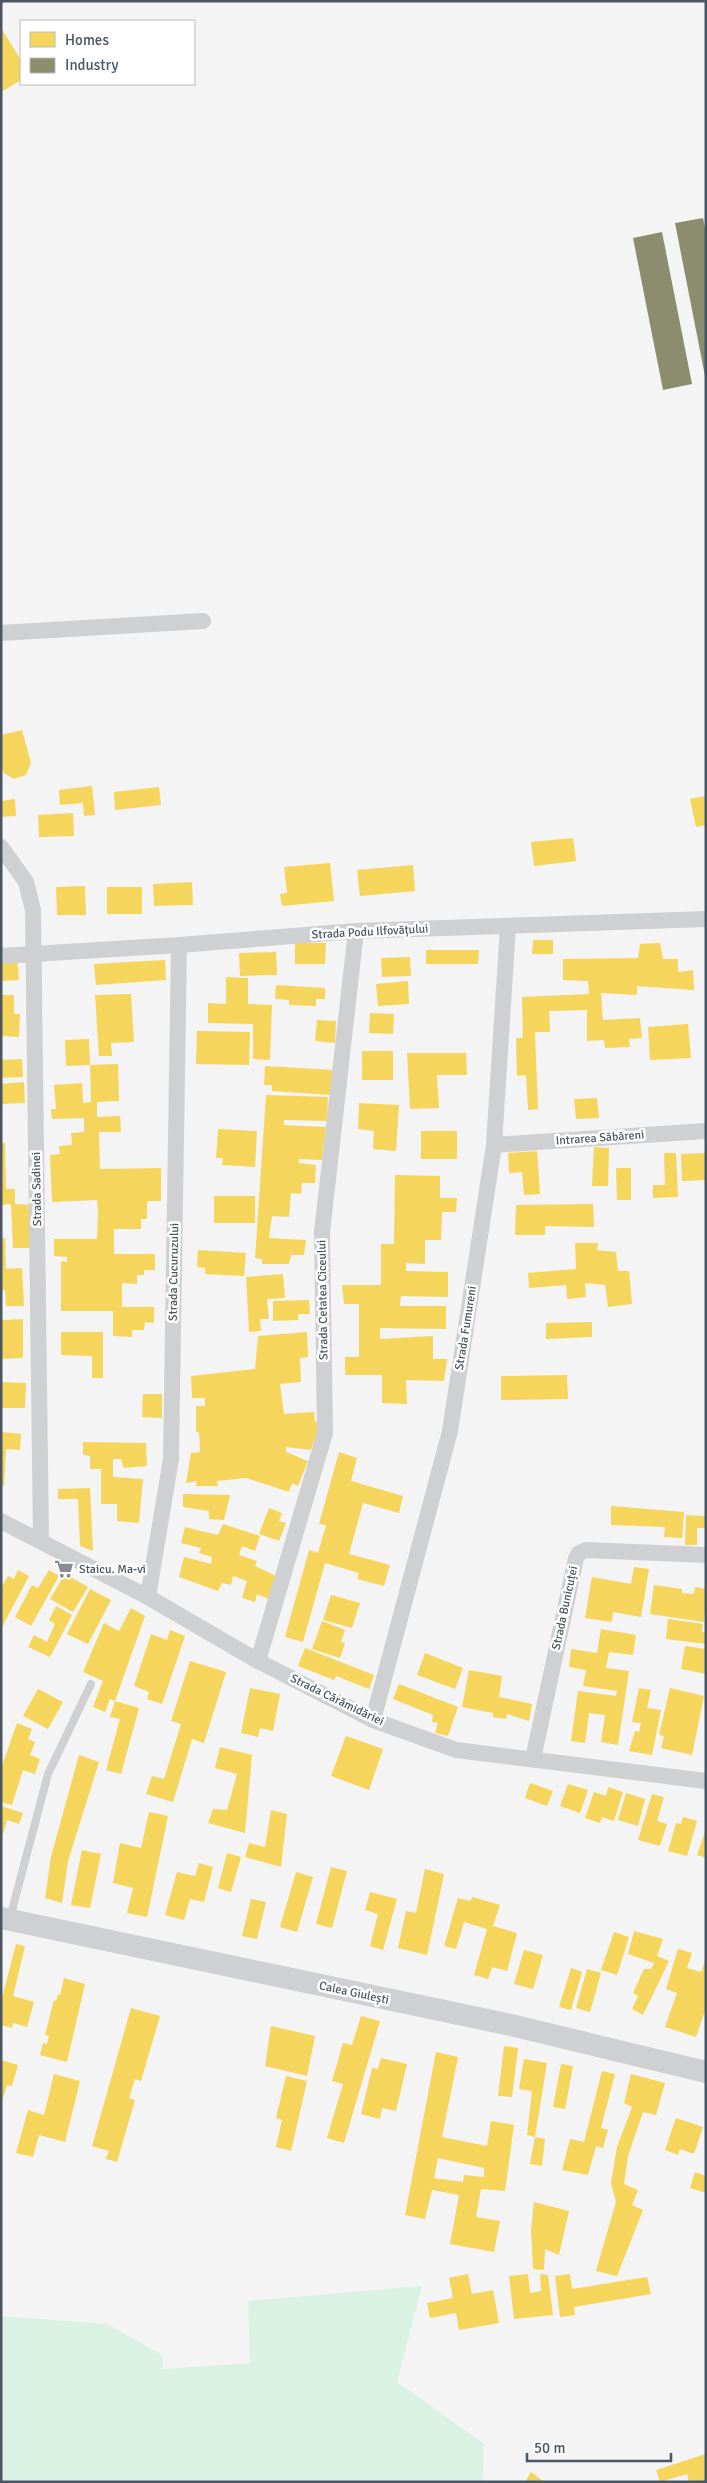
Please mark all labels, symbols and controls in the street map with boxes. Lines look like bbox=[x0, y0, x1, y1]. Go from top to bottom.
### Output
legend bbox=[20, 20, 195, 85]
text: Homes bbox=[65, 31, 109, 49]
text: Industry bbox=[65, 56, 118, 74]
street label: Strada Podu Ilfovățului bbox=[311, 921, 429, 943]
street label: Intrarea Săbăreni bbox=[555, 1127, 645, 1149]
street label: Strada Sadinei bbox=[29, 1152, 45, 1226]
street label: Strada Cucuruzului bbox=[166, 1223, 182, 1321]
street label: Strada Cetatea Ciceului bbox=[314, 1240, 332, 1360]
street label: Strada Fumureni bbox=[452, 1285, 480, 1371]
supermarket icon: Staicu. Ma-vi bbox=[53, 1558, 75, 1580]
place label: Staicu. Ma-vi bbox=[79, 1562, 146, 1577]
street label: Strada Bunicuței bbox=[549, 1565, 581, 1651]
street label: Strada Cărămidăriei bbox=[288, 1671, 386, 1729]
street label: Calea Giulești bbox=[318, 1978, 390, 2008]
scale bar bbox=[527, 2430, 671, 2462]
text: 50 m bbox=[534, 2439, 565, 2457]

